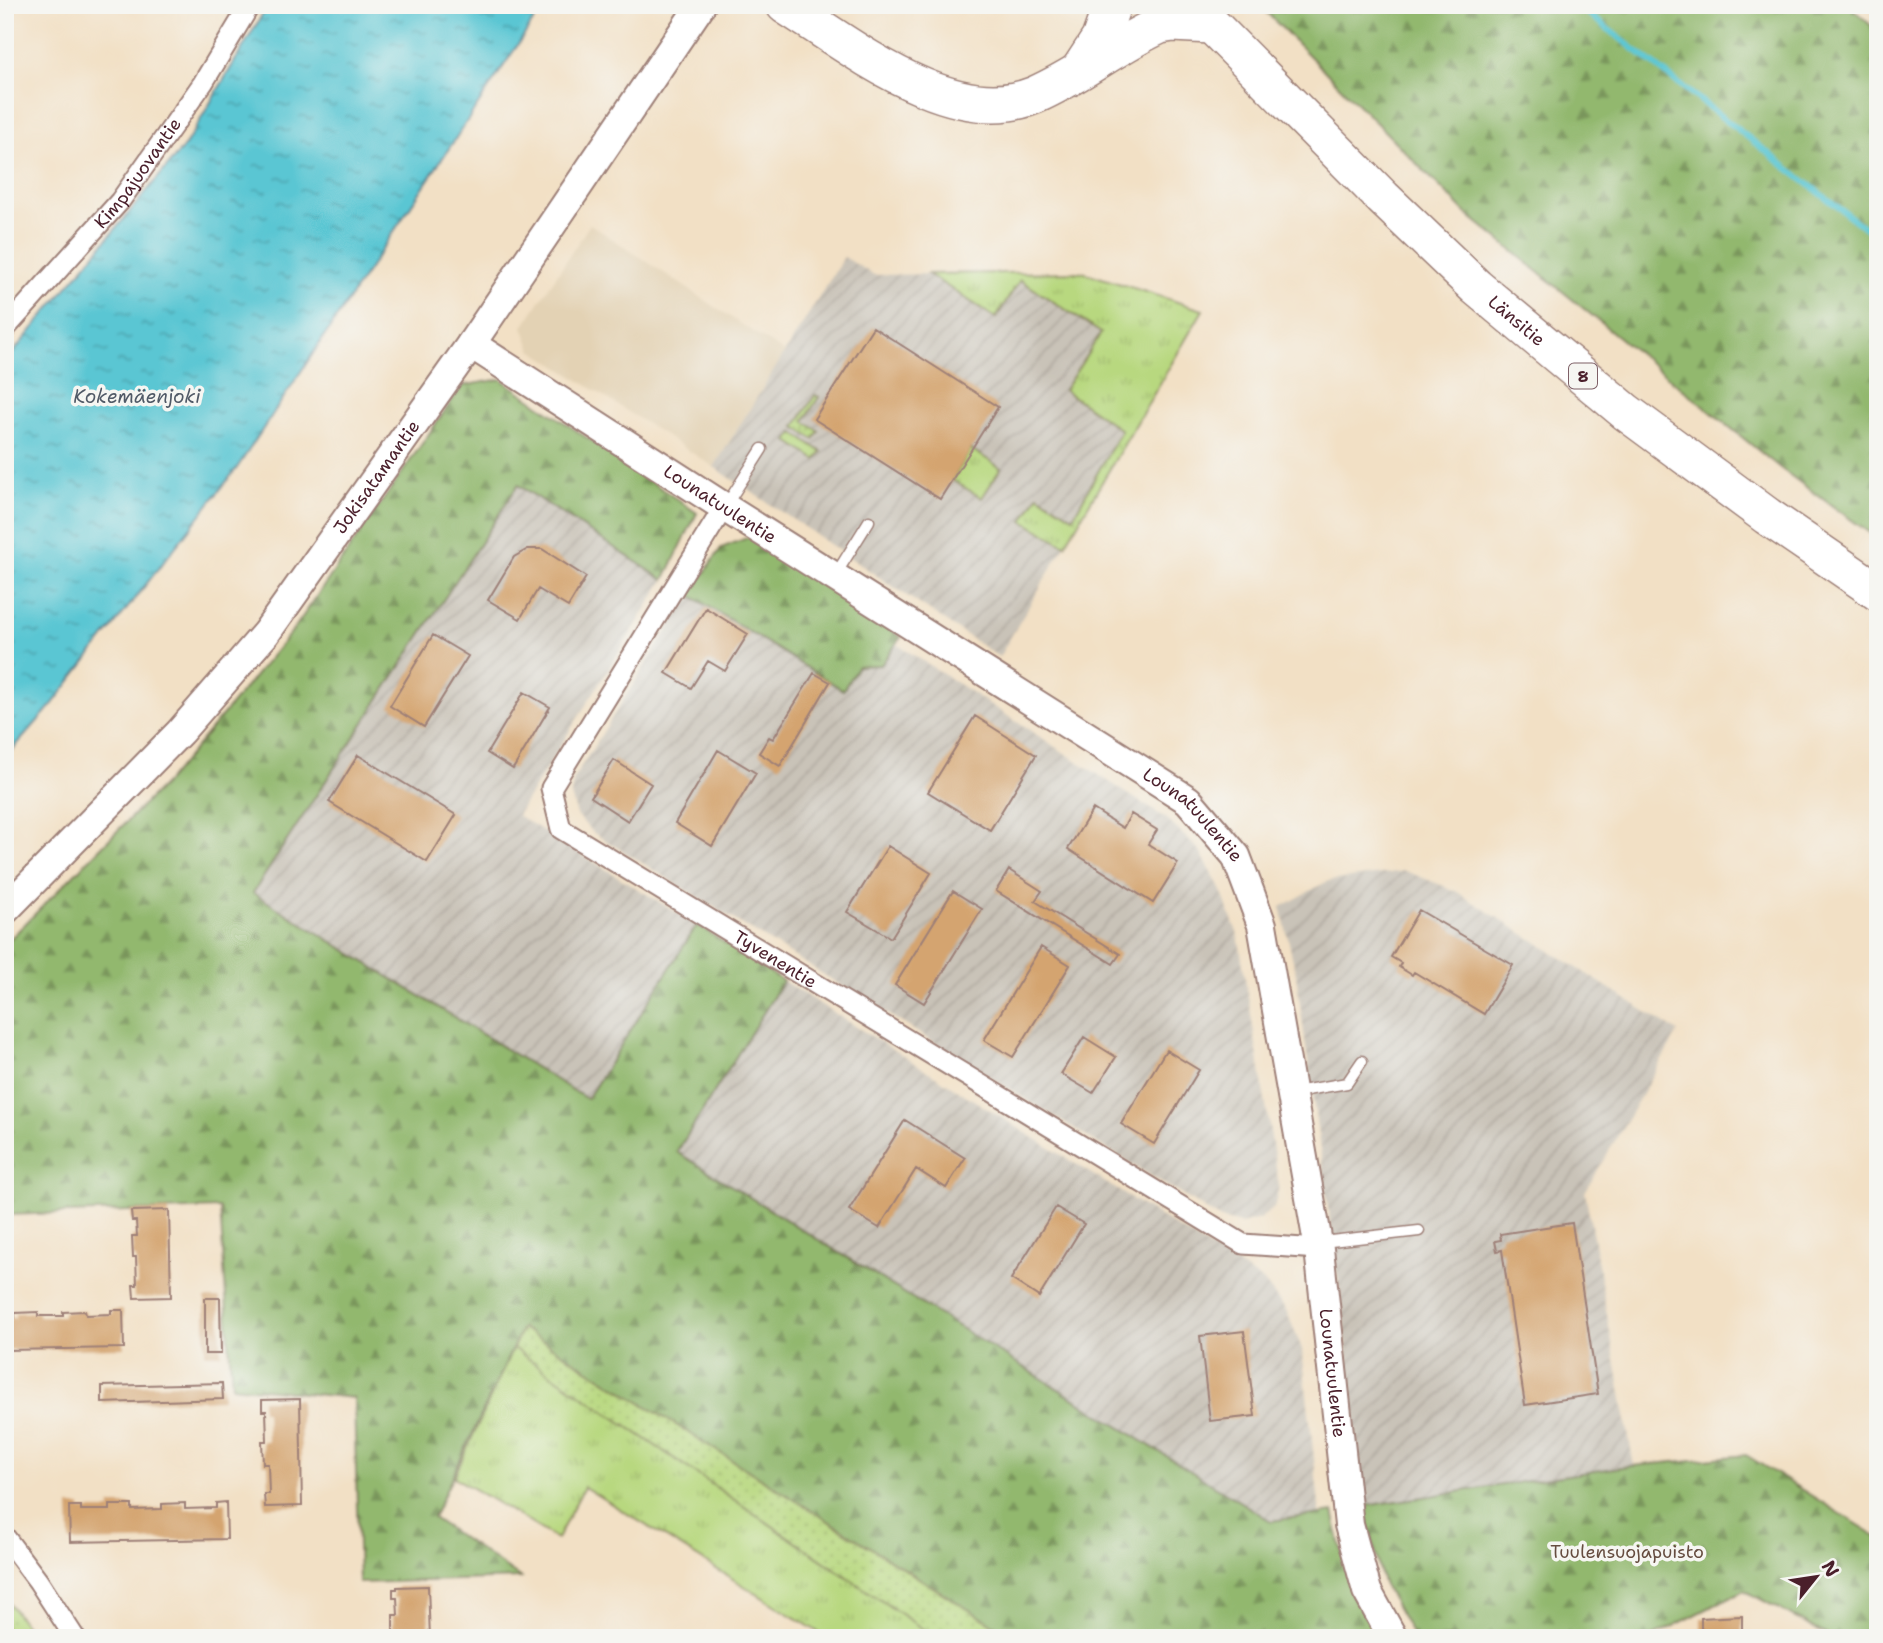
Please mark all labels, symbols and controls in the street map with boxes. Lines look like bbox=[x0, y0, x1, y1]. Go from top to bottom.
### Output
street label: Kimpajuovantie bbox=[89, 113, 187, 234]
street label: Länsitie bbox=[1483, 290, 1550, 352]
road number: 8 bbox=[1569, 364, 1597, 388]
water label: Kokemäenjoki bbox=[73, 384, 201, 409]
street label: Jokisatamantie bbox=[328, 415, 425, 539]
street label: Lounatuulentie bbox=[659, 459, 781, 549]
street label: Lounatuulentie bbox=[1138, 762, 1248, 867]
street label: Tyvenentie bbox=[729, 925, 821, 994]
street label: Lounatuulentie bbox=[1314, 1307, 1351, 1439]
park label: Tuulensuojapuisto bbox=[1550, 1540, 1704, 1564]
north arrow bbox=[1782, 1542, 1852, 1612]
text: N bbox=[1816, 1556, 1845, 1582]

